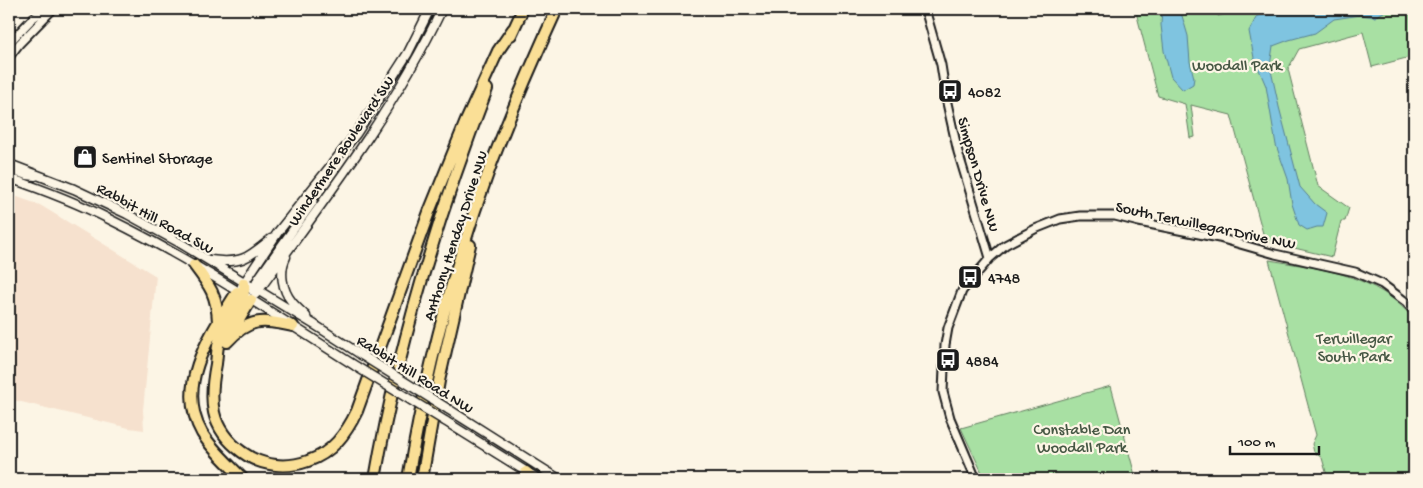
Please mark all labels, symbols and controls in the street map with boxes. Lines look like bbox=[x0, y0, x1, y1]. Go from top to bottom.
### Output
park label: Woodall Park bbox=[1192, 58, 1284, 77]
street label: Windermere Boulevard SW bbox=[286, 73, 400, 231]
bus stop icon: 4082 bbox=[937, 78, 963, 104]
place label: 4082 bbox=[968, 85, 1001, 104]
street label: Simpson Drive NW bbox=[951, 115, 1002, 235]
shop icon: Sentinel Storage bbox=[72, 144, 98, 170]
street label: Anthony Henday Drive NW bbox=[421, 148, 494, 323]
place label: Sentinel Storage bbox=[102, 151, 213, 170]
street label: Rabbit Hill Road SW bbox=[92, 180, 217, 260]
street label: South Terwillegar Drive NW bbox=[1114, 199, 1297, 256]
bus stop icon: 4748 bbox=[957, 264, 983, 290]
place label: 4748 bbox=[988, 271, 1020, 290]
park label: Terwillegar South Park bbox=[1316, 331, 1393, 368]
street label: Rabbit Hill Road NW bbox=[352, 332, 476, 420]
bus stop icon: 4884 bbox=[935, 347, 961, 373]
place label: 4884 bbox=[966, 354, 999, 373]
park label: Constable Dan Woodall Park bbox=[1034, 422, 1131, 459]
scale bar bbox=[1230, 423, 1319, 455]
text: 100 m bbox=[1237, 434, 1276, 452]

